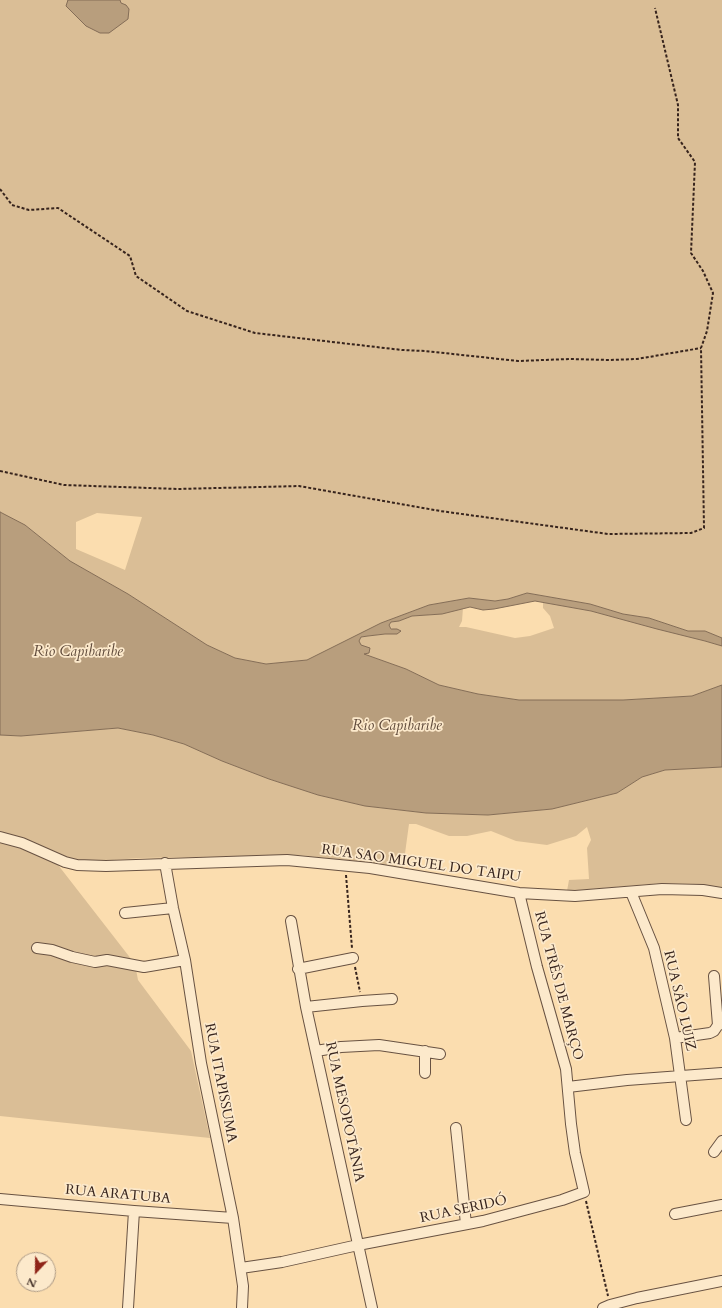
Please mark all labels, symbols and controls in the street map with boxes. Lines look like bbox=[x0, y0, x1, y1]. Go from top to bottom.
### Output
water label: Rio Capibaribe bbox=[33, 644, 123, 662]
water label: Rio Capibaribe bbox=[352, 718, 442, 736]
street label: RUA SAO MIGUEL DO TAIPU bbox=[320, 842, 522, 886]
street label: RUA TRÊS DE MARÇO bbox=[530, 910, 586, 1062]
street label: RUA SÃO LUIZ bbox=[659, 949, 699, 1053]
street label: RUA ITAPISSUMA bbox=[200, 1022, 240, 1144]
street label: RUA MESOPOTÂNIA bbox=[321, 1040, 367, 1184]
street label: RUA ARATUBA bbox=[65, 1182, 171, 1208]
street label: RUA SERIDÓ bbox=[419, 1193, 507, 1227]
north arrow bbox=[16, 1252, 56, 1292]
text: N bbox=[24, 1274, 39, 1291]

